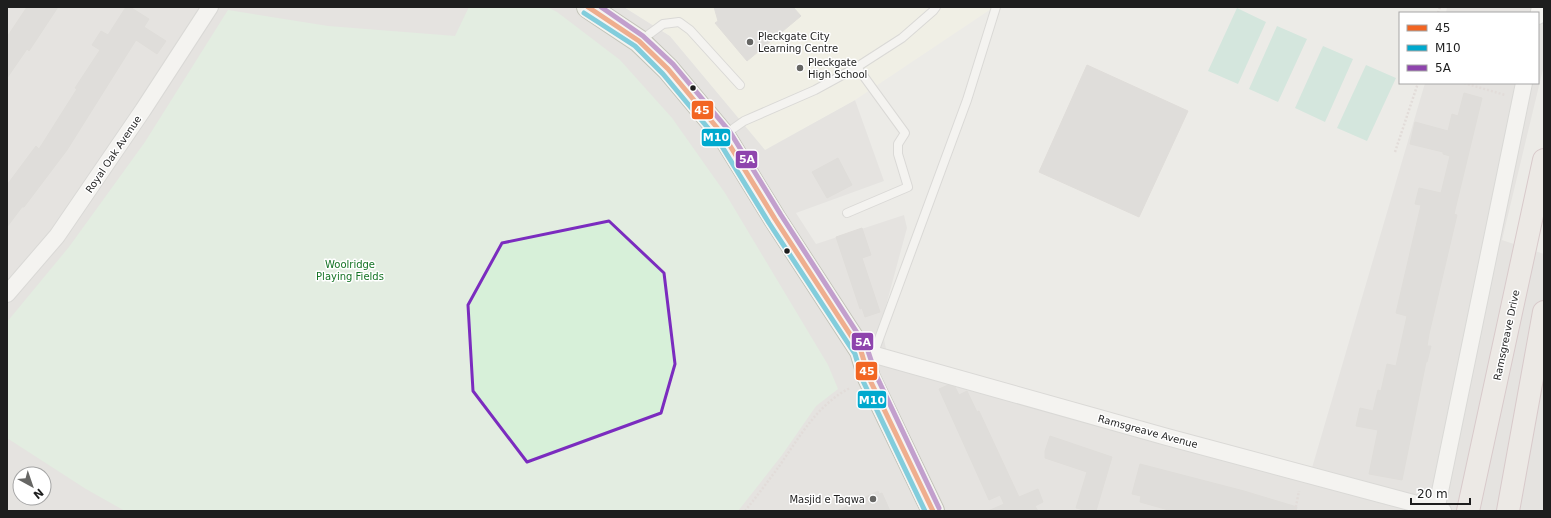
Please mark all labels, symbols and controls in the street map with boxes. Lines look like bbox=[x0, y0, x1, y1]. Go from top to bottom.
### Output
legend bbox=[1399, 12, 1539, 84]
text: 45 bbox=[1435, 21, 1450, 35]
place label: Pleckgate City Learning Centre bbox=[758, 31, 838, 54]
marker: Pleckgate City Learning Centre bbox=[745, 37, 755, 47]
text: M10 bbox=[1435, 41, 1461, 55]
place label: Pleckgate High School bbox=[808, 57, 867, 80]
text: 5A bbox=[1435, 61, 1452, 75]
marker: Pleckgate High School bbox=[795, 63, 805, 73]
unlabelled marker bbox=[688, 83, 698, 93]
line badge: 45 bbox=[691, 100, 714, 120]
text: 45 bbox=[694, 104, 710, 117]
street label: Royal Oak Avenue bbox=[83, 114, 143, 195]
line badge: M10 bbox=[701, 128, 731, 147]
text: M10 bbox=[703, 131, 729, 144]
line badge: 5A bbox=[735, 150, 758, 169]
text: 5A bbox=[739, 153, 756, 166]
unlabelled marker bbox=[782, 246, 792, 256]
park label: Woolridge Playing Fields bbox=[316, 259, 384, 282]
street label: Ramsgreave Drive bbox=[1492, 289, 1521, 381]
line badge: 5A bbox=[851, 332, 874, 351]
text: 5A bbox=[855, 336, 872, 349]
line badge: 45 bbox=[855, 361, 878, 381]
text: 45 bbox=[859, 365, 875, 378]
line badge: M10 bbox=[857, 390, 887, 409]
text: M10 bbox=[859, 394, 885, 407]
street label: Ramsgreave Avenue bbox=[1097, 413, 1199, 450]
north arrow bbox=[12, 466, 52, 506]
scale bar bbox=[1411, 480, 1470, 506]
text: N bbox=[30, 485, 46, 501]
text: 20 m bbox=[1417, 487, 1448, 501]
place label: Masjid e Taqwa bbox=[789, 494, 865, 505]
marker: Masjid e Taqwa bbox=[868, 494, 878, 504]

